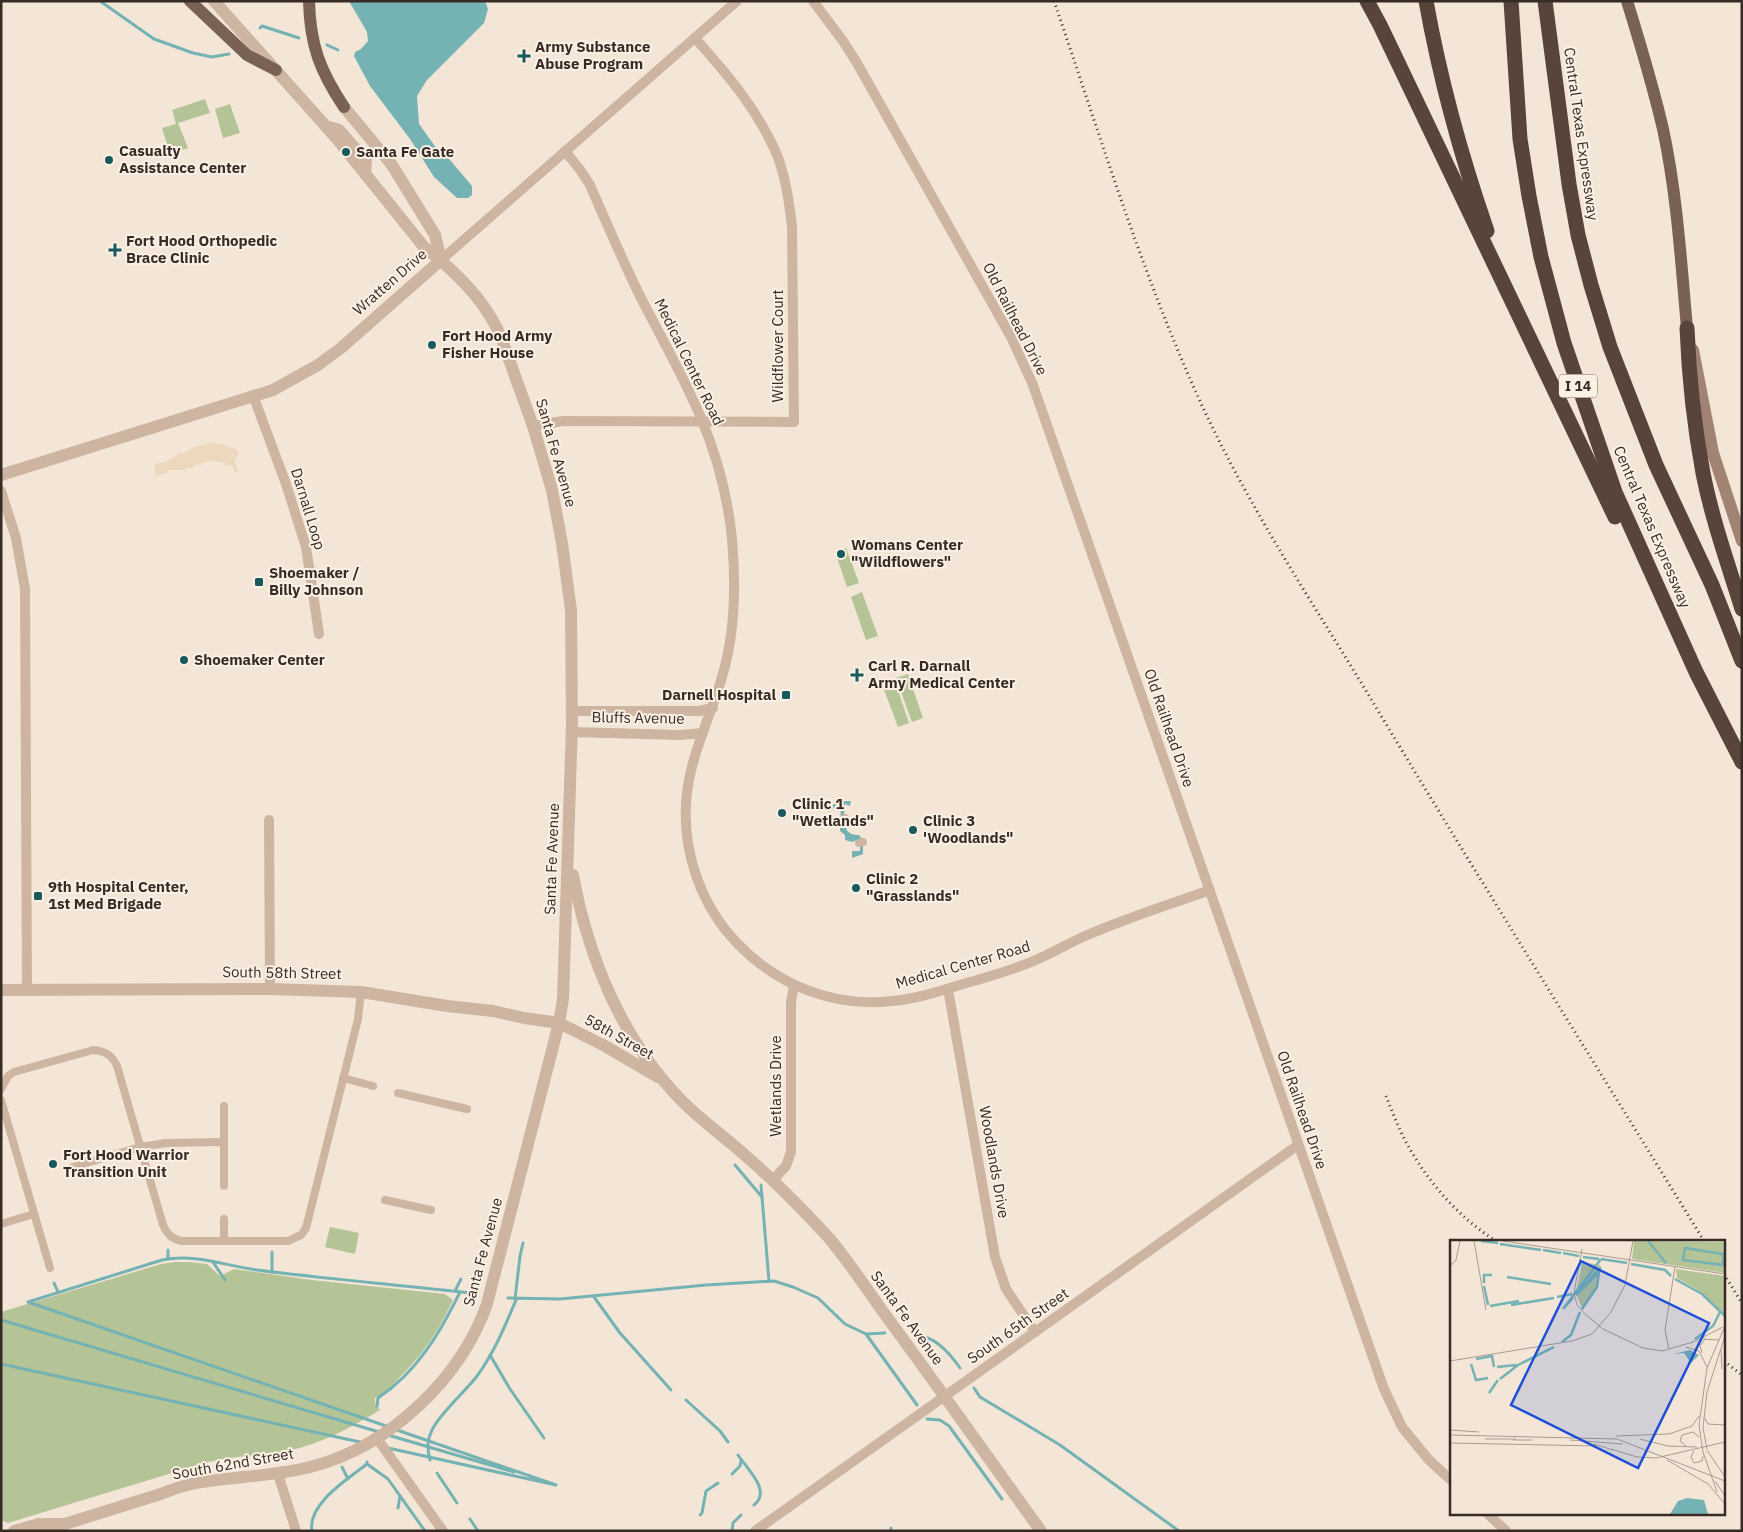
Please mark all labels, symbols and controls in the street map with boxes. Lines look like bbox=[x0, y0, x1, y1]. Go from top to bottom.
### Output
place label: Army Substance Abuse Program bbox=[535, 37, 650, 73]
street label: Central Texas Expressway bbox=[1560, 46, 1603, 222]
marker: Army Substance Abuse Program bbox=[517, 49, 531, 63]
place label: Casualty Assistance Center bbox=[119, 141, 246, 177]
place label: Santa Fe Gate bbox=[356, 142, 454, 161]
marker: Santa Fe Gate bbox=[340, 146, 352, 158]
marker: Casualty Assistance Center bbox=[103, 154, 115, 166]
place label: Fort Hood Orthopedic Brace Clinic bbox=[126, 231, 278, 267]
marker: Fort Hood Orthopedic Brace Clinic bbox=[108, 243, 122, 257]
street label: Wratten Drive bbox=[349, 244, 431, 319]
street label: Old Railhead Drive bbox=[979, 259, 1052, 378]
street label: Wildflower Court bbox=[768, 290, 787, 402]
street label: Medical Center Road bbox=[650, 295, 728, 428]
place label: Fort Hood Army Fisher House bbox=[442, 326, 552, 362]
marker: Fort Hood Army Fisher House bbox=[426, 339, 438, 351]
road number: I 14 bbox=[1559, 374, 1597, 398]
street label: Santa Fe Avenue bbox=[532, 396, 581, 509]
street label: Central Texas Expressway bbox=[1610, 443, 1695, 611]
street label: Darnall Loop bbox=[287, 466, 330, 552]
place label: Womans Center "Wildflowers" bbox=[851, 535, 963, 571]
marker: Womans Center "Wildflowers" bbox=[835, 548, 847, 560]
place label: Shoemaker / Billy Johnson bbox=[269, 563, 363, 599]
marker: Shoemaker / Billy Johnson bbox=[253, 576, 265, 588]
place label: Shoemaker Center bbox=[194, 650, 325, 669]
marker: Shoemaker Center bbox=[178, 654, 190, 666]
place label: Carl R. Darnall Army Medical Center bbox=[868, 656, 1015, 692]
street label: Old Railhead Drive bbox=[1140, 666, 1199, 790]
marker: Carl R. Darnall Army Medical Center bbox=[850, 668, 864, 682]
place label: Darnell Hospital bbox=[662, 685, 776, 704]
marker: Darnell Hospital bbox=[780, 689, 792, 701]
street label: Bluffs Avenue bbox=[591, 707, 685, 728]
place label: Clinic 1 "Wetlands" bbox=[792, 794, 874, 830]
street label: Santa Fe Avenue bbox=[540, 803, 563, 915]
marker: Clinic 1 "Wetlands" bbox=[776, 807, 788, 819]
place label: Clinic 3 'Woodlands" bbox=[923, 811, 1013, 847]
marker: Clinic 3 'Woodlands" bbox=[907, 824, 919, 836]
place label: Clinic 2 "Grasslands" bbox=[866, 869, 959, 905]
place label: 9th Hospital Center, 1st Med Brigade bbox=[48, 877, 189, 913]
marker: Clinic 2 "Grasslands" bbox=[850, 882, 862, 894]
marker: 9th Hospital Center, 1st Med Brigade bbox=[32, 890, 44, 902]
street label: Medical Center Road bbox=[893, 936, 1032, 993]
street label: South 58th Street bbox=[222, 962, 342, 983]
street label: 58th Street bbox=[581, 1010, 657, 1063]
street label: Wetlands Drive bbox=[766, 1035, 785, 1137]
street label: Old Railhead Drive bbox=[1273, 1048, 1332, 1172]
street label: Woodlands Drive bbox=[975, 1104, 1014, 1220]
place label: Fort Hood Warrior Transition Unit bbox=[63, 1145, 189, 1181]
marker: Fort Hood Warrior Transition Unit bbox=[47, 1158, 59, 1170]
street label: Santa Fe Avenue bbox=[459, 1195, 506, 1308]
inset map bbox=[1450, 1240, 1726, 1514]
street label: Santa Fe Avenue bbox=[867, 1267, 948, 1369]
street label: South 65th Street bbox=[963, 1284, 1072, 1368]
street label: South 62nd Street bbox=[171, 1443, 295, 1484]

